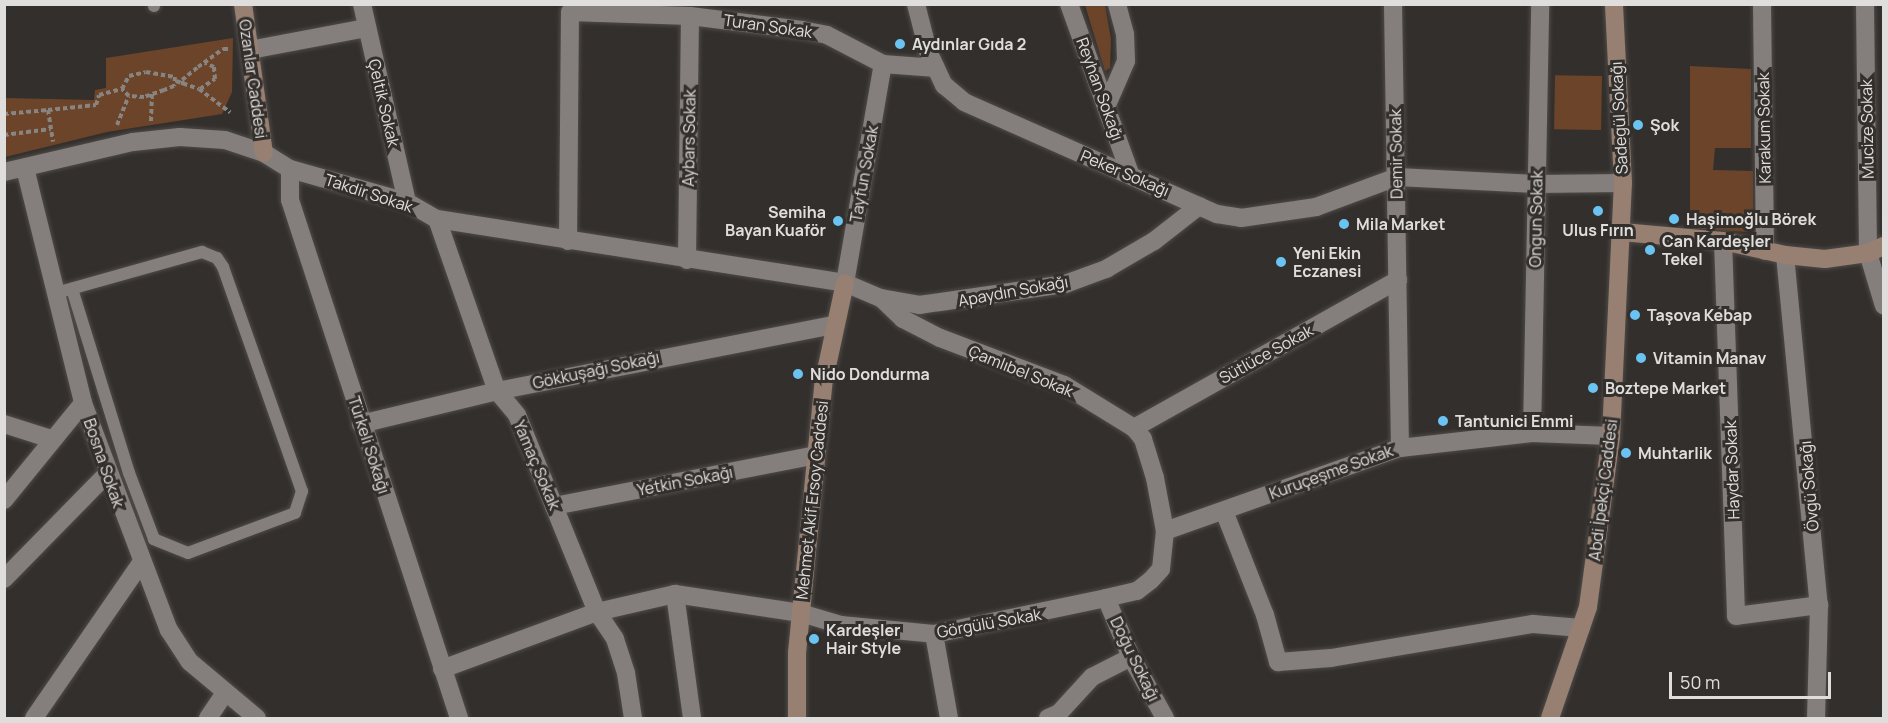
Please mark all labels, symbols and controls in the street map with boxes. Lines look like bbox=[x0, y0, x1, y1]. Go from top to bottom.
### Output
street label: Turan Sokak bbox=[722, 10, 814, 42]
street label: Ozanlar Caddesi bbox=[235, 18, 271, 140]
place label: Aydınlar Gıda 2 bbox=[912, 34, 1026, 54]
street label: Reyhan Sokağı bbox=[1072, 35, 1128, 143]
marker: Aydınlar Gıda 2 bbox=[893, 37, 907, 51]
street label: Çeltik Sokak bbox=[365, 57, 403, 149]
street label: Sadegül Sokağı bbox=[1606, 61, 1632, 175]
street label: Karakum Sokak bbox=[1753, 72, 1775, 184]
street label: Mucize Sokak bbox=[1857, 79, 1877, 179]
street label: Aybars Sokak bbox=[679, 89, 699, 187]
street label: Demir Sokak bbox=[1386, 109, 1406, 199]
place label: Şok bbox=[1650, 115, 1679, 135]
marker: Şok bbox=[1631, 118, 1645, 132]
street label: Tayfun Sokak bbox=[846, 124, 882, 224]
street label: Peker Sokağı bbox=[1078, 146, 1172, 200]
street label: Takdir Sokak bbox=[323, 170, 415, 216]
street label: Ongun Sokak bbox=[1526, 170, 1546, 268]
place label: Semiha Bayan Kuaför bbox=[725, 202, 826, 240]
marker: Ulus Fırın bbox=[1591, 204, 1605, 218]
place label: Haşimoğlu Börek bbox=[1686, 209, 1816, 229]
marker: Haşimoğlu Börek bbox=[1667, 212, 1681, 226]
marker: Semiha Bayan Kuaför bbox=[831, 214, 845, 228]
place label: Mila Market bbox=[1356, 214, 1445, 234]
marker: Mila Market bbox=[1337, 217, 1351, 231]
place label: Ulus Fırın bbox=[1562, 220, 1634, 240]
place label: Can Kardeşler Tekel bbox=[1662, 231, 1771, 269]
place label: Yeni Ekin Eczanesi bbox=[1293, 243, 1361, 281]
marker: Can Kardeşler Tekel bbox=[1643, 243, 1657, 257]
marker: Yeni Ekin Eczanesi bbox=[1274, 255, 1288, 269]
street label: Apaydın Sokağı bbox=[956, 272, 1070, 310]
place label: Taşova Kebap bbox=[1647, 305, 1752, 325]
marker: Taşova Kebap bbox=[1628, 308, 1642, 322]
street label: Sütlüce Sokak bbox=[1216, 320, 1316, 388]
street label: Çamlıbel Sokak bbox=[966, 341, 1076, 401]
street label: Gökkuşağı Sokağı bbox=[531, 347, 661, 393]
place label: Vitamin Manav bbox=[1653, 348, 1766, 368]
marker: Vitamin Manav bbox=[1634, 351, 1648, 365]
place label: Nido Dondurma bbox=[810, 364, 930, 384]
marker: Nido Dondurma bbox=[791, 367, 805, 381]
place label: Boztepe Market bbox=[1605, 378, 1726, 398]
marker: Boztepe Market bbox=[1586, 381, 1600, 395]
street label: Türkeli Sokağı bbox=[344, 394, 394, 496]
street label: Mehmet Akif Ersoy Caddesi bbox=[792, 400, 832, 600]
place label: Tantunici Emmi bbox=[1455, 411, 1574, 431]
marker: Tantunici Emmi bbox=[1436, 414, 1450, 428]
street label: Bosna Sokak bbox=[80, 416, 128, 510]
street label: Yamaç Sokak bbox=[510, 417, 564, 513]
street label: Abdi İpekçi Caddesi bbox=[1585, 418, 1621, 562]
street label: Haydar Sokak bbox=[1721, 420, 1743, 520]
street label: Övgü Sokağı bbox=[1795, 440, 1823, 532]
street label: Kuruçeşme Sokak bbox=[1267, 441, 1395, 503]
place label: Muhtarlik bbox=[1638, 443, 1712, 463]
marker: Muhtarlik bbox=[1619, 446, 1633, 460]
street label: Yetkin Sokağı bbox=[636, 462, 734, 500]
street label: Görgülü Sokak bbox=[935, 604, 1043, 642]
street label: Doğu Sokağı bbox=[1106, 614, 1164, 704]
place label: Kardeşler Hair Style bbox=[826, 620, 901, 658]
marker: Kardeşler Hair Style bbox=[807, 632, 821, 646]
scale bar bbox=[1672, 660, 1834, 698]
text: 50 m bbox=[1680, 670, 1720, 694]

